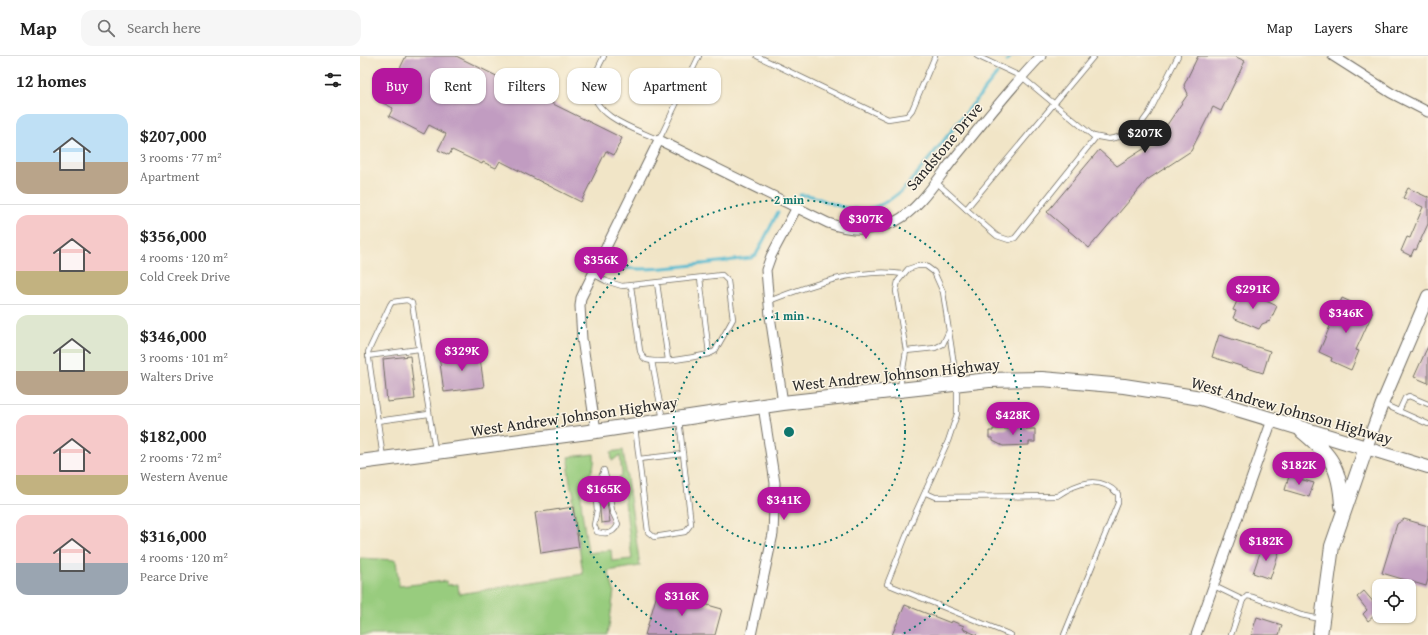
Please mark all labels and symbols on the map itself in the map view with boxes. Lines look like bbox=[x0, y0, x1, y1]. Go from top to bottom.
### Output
street label: Sandstone Drive bbox=[900, 97, 988, 195]
pin: $207K bbox=[1117, 120, 1173, 154]
text: 2 min bbox=[774, 191, 804, 208]
pin: $307K bbox=[838, 206, 894, 240]
pin: $356K bbox=[573, 247, 629, 281]
pin: $291K bbox=[1225, 276, 1281, 310]
pin: $346K bbox=[1318, 300, 1374, 334]
text: 1 min bbox=[774, 307, 804, 324]
pin: $329K bbox=[434, 338, 490, 372]
street label: West Andrew Johnson Highway bbox=[791, 351, 1001, 397]
street label: West Andrew Johnson Highway bbox=[1188, 370, 1396, 450]
street label: West Andrew Johnson Highway bbox=[469, 390, 679, 442]
pin: $428K bbox=[985, 402, 1041, 436]
centre of rings bbox=[782, 425, 796, 439]
pin: $182K bbox=[1271, 452, 1327, 486]
pin: $165K bbox=[576, 476, 632, 510]
pin: $341K bbox=[756, 487, 812, 521]
pin: $182K bbox=[1238, 528, 1294, 562]
pin: $316K bbox=[654, 583, 710, 617]

